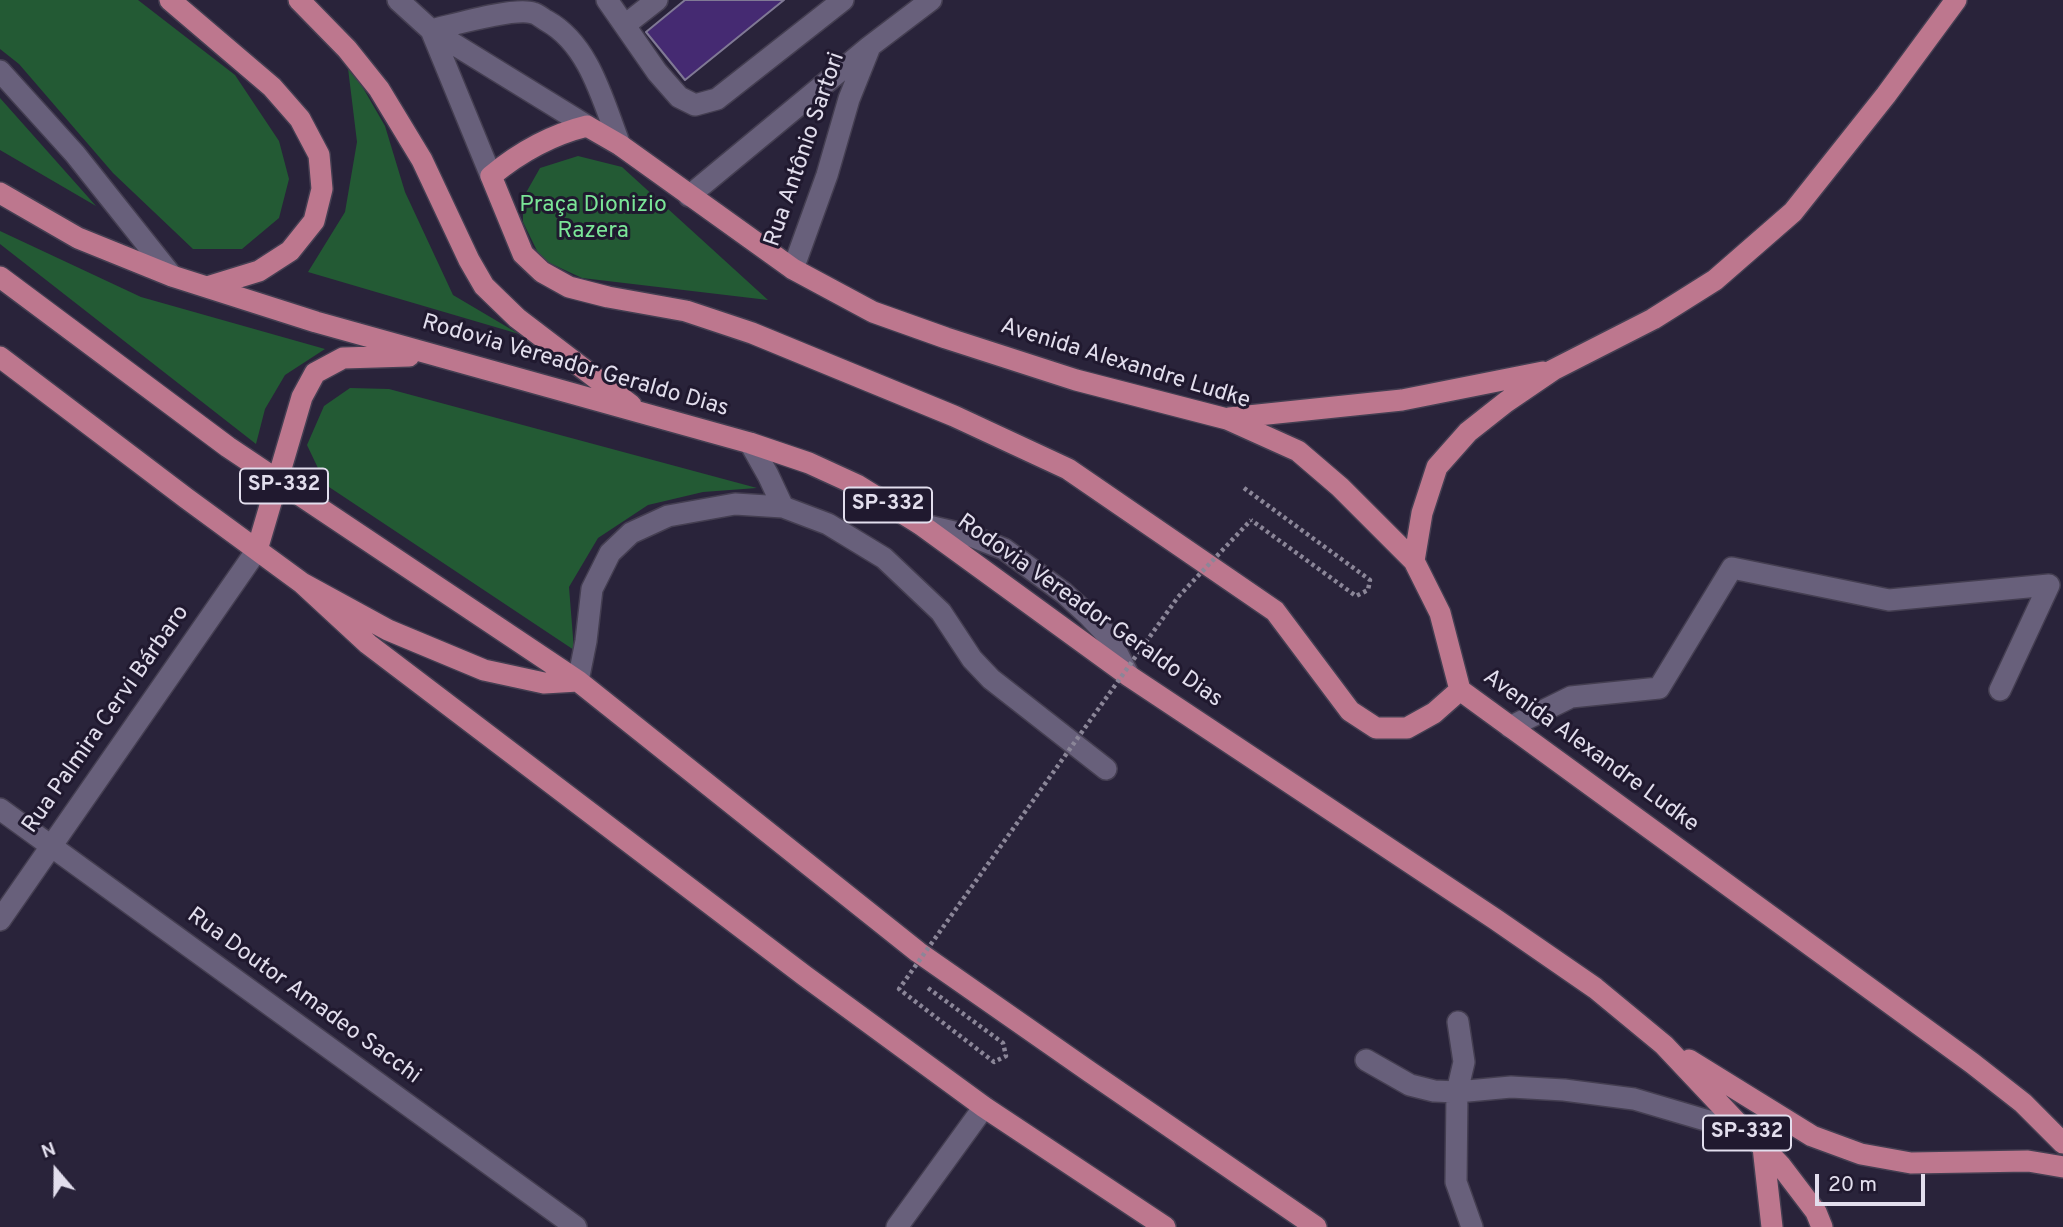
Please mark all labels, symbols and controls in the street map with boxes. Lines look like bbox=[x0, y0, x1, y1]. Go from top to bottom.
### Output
street label: Rua Antônio Sartori bbox=[760, 49, 852, 251]
park label: Praça Dionizio Razera bbox=[519, 192, 667, 246]
street label: Rodovia Vereador Geraldo Dias bbox=[418, 310, 732, 424]
street label: Avenida Alexandre Ludke bbox=[997, 314, 1253, 416]
road number: SP-332 bbox=[240, 468, 328, 504]
road number: SP-332 bbox=[844, 488, 932, 522]
street label: Rodovia Vereador Geraldo Dias bbox=[951, 510, 1227, 714]
street label: Rua Palmira Cervi Bárbaro bbox=[18, 601, 196, 839]
street label: Avenida Alexandre Ludke bbox=[1477, 664, 1703, 840]
street label: Rua Doutor Amadeo Sacchi bbox=[181, 903, 425, 1091]
road number: SP-332 bbox=[1703, 1116, 1791, 1150]
north arrow bbox=[21, 1136, 91, 1206]
text: N bbox=[38, 1138, 59, 1165]
scale bar bbox=[1818, 1160, 1928, 1204]
text: 20 m bbox=[1828, 1172, 1877, 1199]

